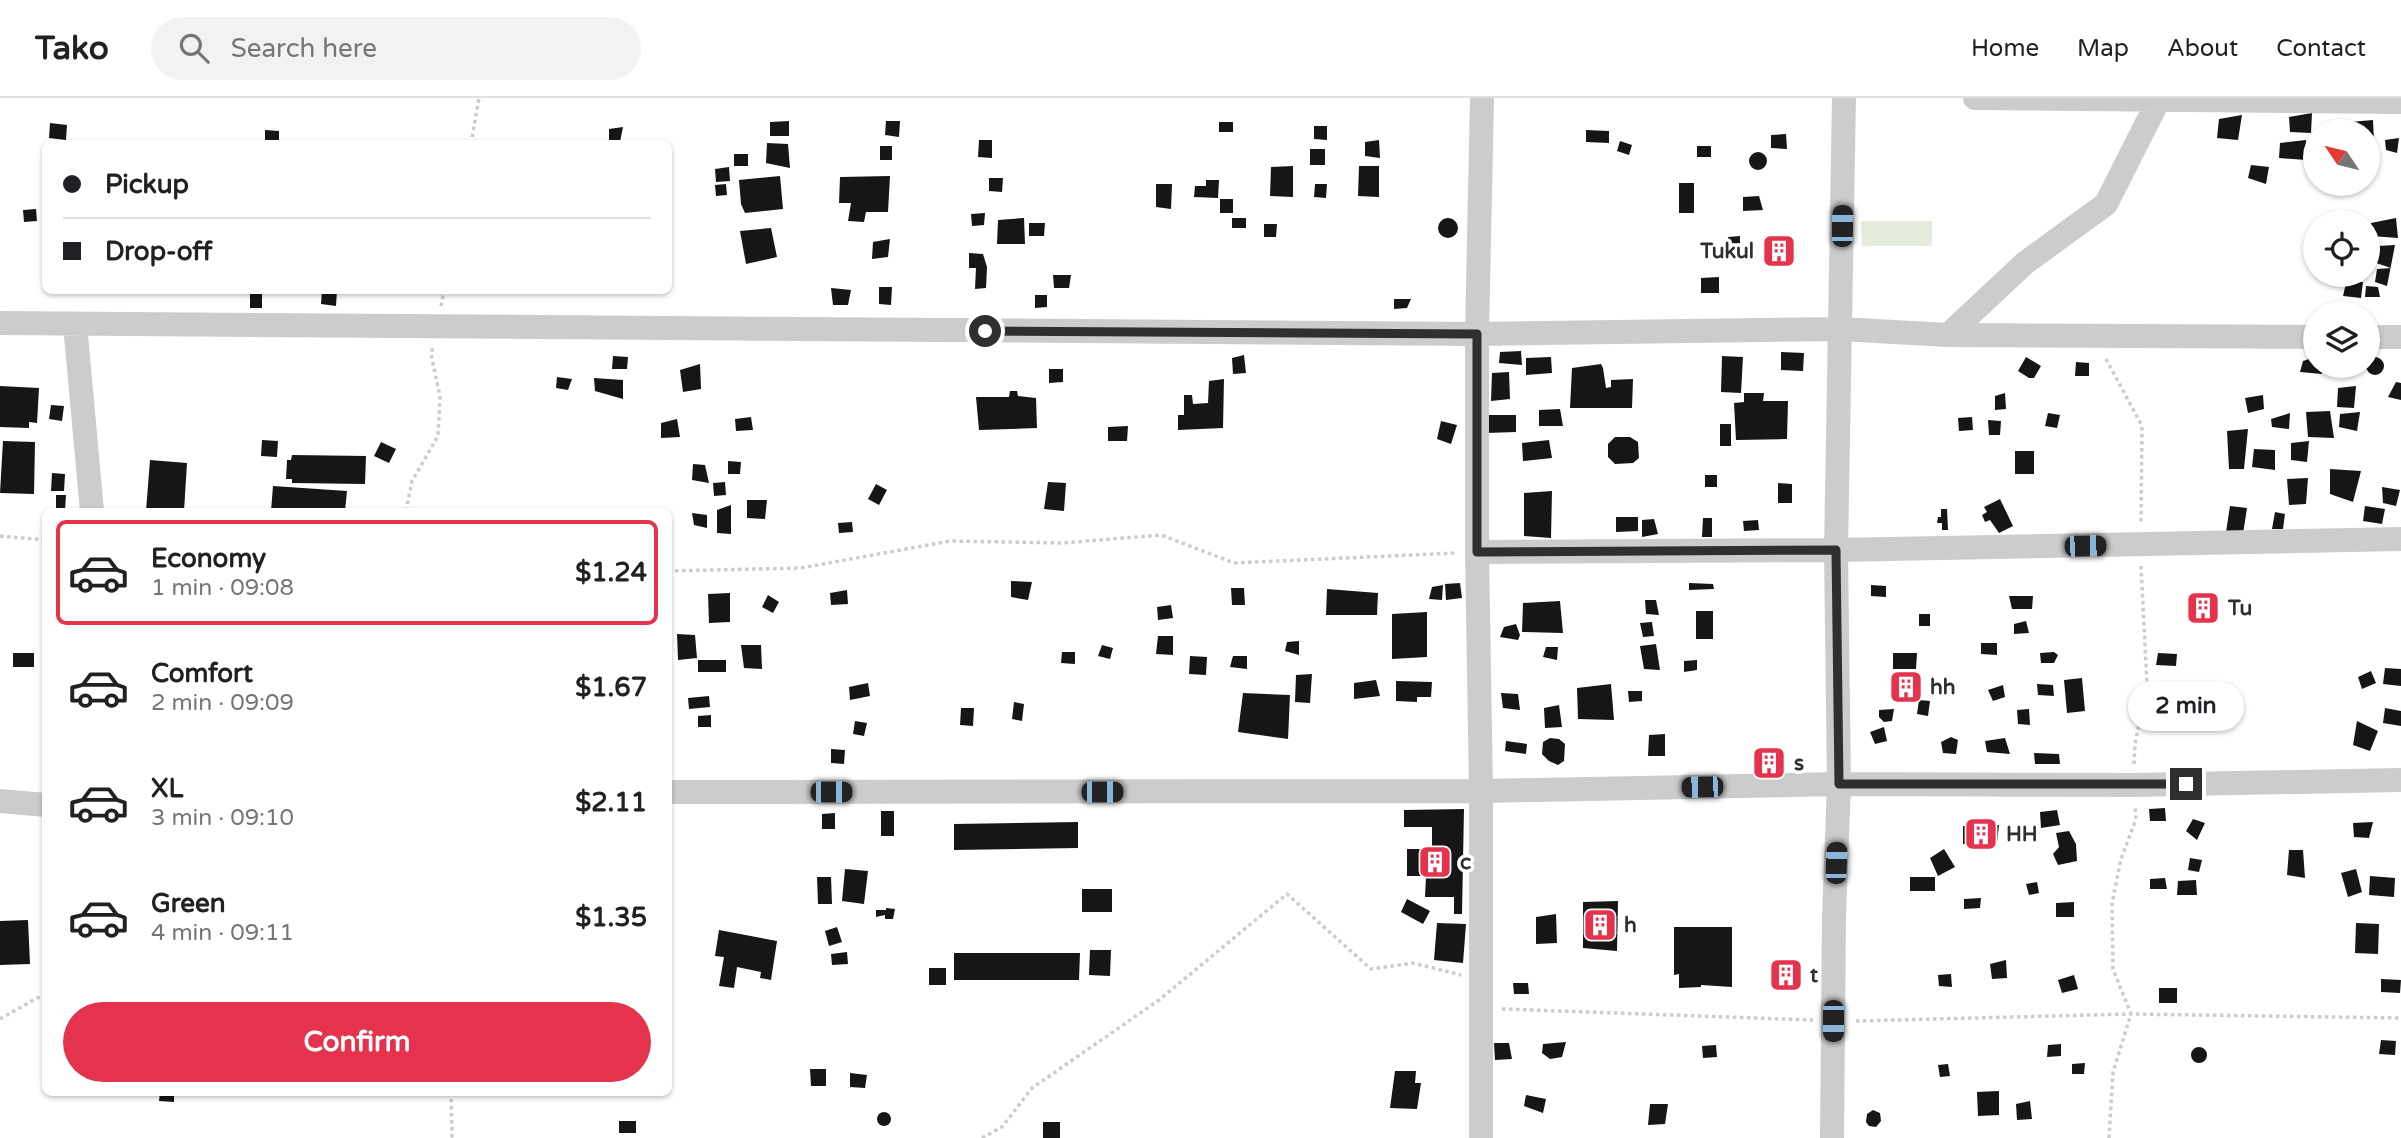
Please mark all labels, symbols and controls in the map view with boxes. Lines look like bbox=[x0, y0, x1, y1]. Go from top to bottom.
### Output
search box bbox=[151, 17, 641, 80]
text: Tako bbox=[35, 29, 109, 68]
icon: search bbox=[175, 29, 213, 67]
text: Search here bbox=[231, 33, 377, 64]
text: Home bbox=[1971, 34, 2039, 63]
text: Map bbox=[2077, 34, 2129, 63]
text: About bbox=[2167, 34, 2238, 63]
text: Contact bbox=[2276, 34, 2366, 63]
north arrow bbox=[2303, 119, 2380, 196]
map controls bbox=[2303, 119, 2380, 378]
text: Pickup bbox=[105, 169, 189, 200]
car bbox=[1832, 205, 1853, 247]
button: locate bbox=[2303, 210, 2380, 287]
building icon: Tukul bbox=[1760, 232, 1798, 270]
text: Drop-off bbox=[105, 236, 212, 267]
place label: Tukul bbox=[1699, 239, 1754, 264]
button: layers bbox=[2303, 301, 2380, 378]
route start bbox=[969, 315, 1001, 347]
car bbox=[2064, 535, 2107, 557]
icon: car bbox=[67, 541, 130, 604]
text: Economy bbox=[151, 543, 266, 574]
text: $1.24 bbox=[575, 557, 647, 588]
text: 1 min · 09:08 bbox=[151, 574, 294, 602]
building icon: Tu bbox=[2184, 589, 2222, 627]
place label: Tu bbox=[2227, 596, 2252, 621]
icon: car bbox=[67, 656, 130, 719]
text: Comfort bbox=[151, 658, 253, 689]
building icon: hh bbox=[1887, 668, 1925, 706]
text: $1.67 bbox=[575, 672, 647, 703]
place label: hh bbox=[1930, 675, 1956, 700]
callout: 2 min bbox=[2128, 682, 2244, 732]
text: 2 min · 09:09 bbox=[151, 689, 294, 717]
text: 2 min bbox=[2155, 692, 2217, 720]
building icon: s bbox=[1750, 744, 1788, 782]
place label: s bbox=[1794, 751, 1804, 776]
route end bbox=[2170, 768, 2202, 800]
icon: car bbox=[67, 771, 130, 834]
text: XL bbox=[151, 773, 183, 804]
car bbox=[1681, 776, 1724, 798]
car bbox=[811, 782, 853, 803]
car bbox=[1082, 782, 1124, 803]
text: $2.11 bbox=[575, 787, 647, 818]
text: 3 min · 09:10 bbox=[151, 804, 294, 832]
building icon: HH bbox=[1962, 815, 2000, 853]
place label: HH bbox=[2006, 822, 2038, 847]
car bbox=[1825, 842, 1848, 884]
building icon: c bbox=[1416, 843, 1454, 881]
place label: c bbox=[1460, 850, 1471, 875]
icon: car bbox=[67, 886, 130, 949]
text: Green bbox=[151, 888, 226, 919]
text: $1.35 bbox=[575, 902, 647, 933]
building icon: h bbox=[1581, 906, 1619, 944]
place label: h bbox=[1624, 913, 1637, 938]
text: 4 min · 09:11 bbox=[151, 919, 294, 947]
building icon: t bbox=[1767, 956, 1805, 994]
place label: t bbox=[1810, 963, 1818, 988]
car bbox=[1823, 1000, 1844, 1042]
button: Confirm bbox=[63, 1002, 651, 1082]

